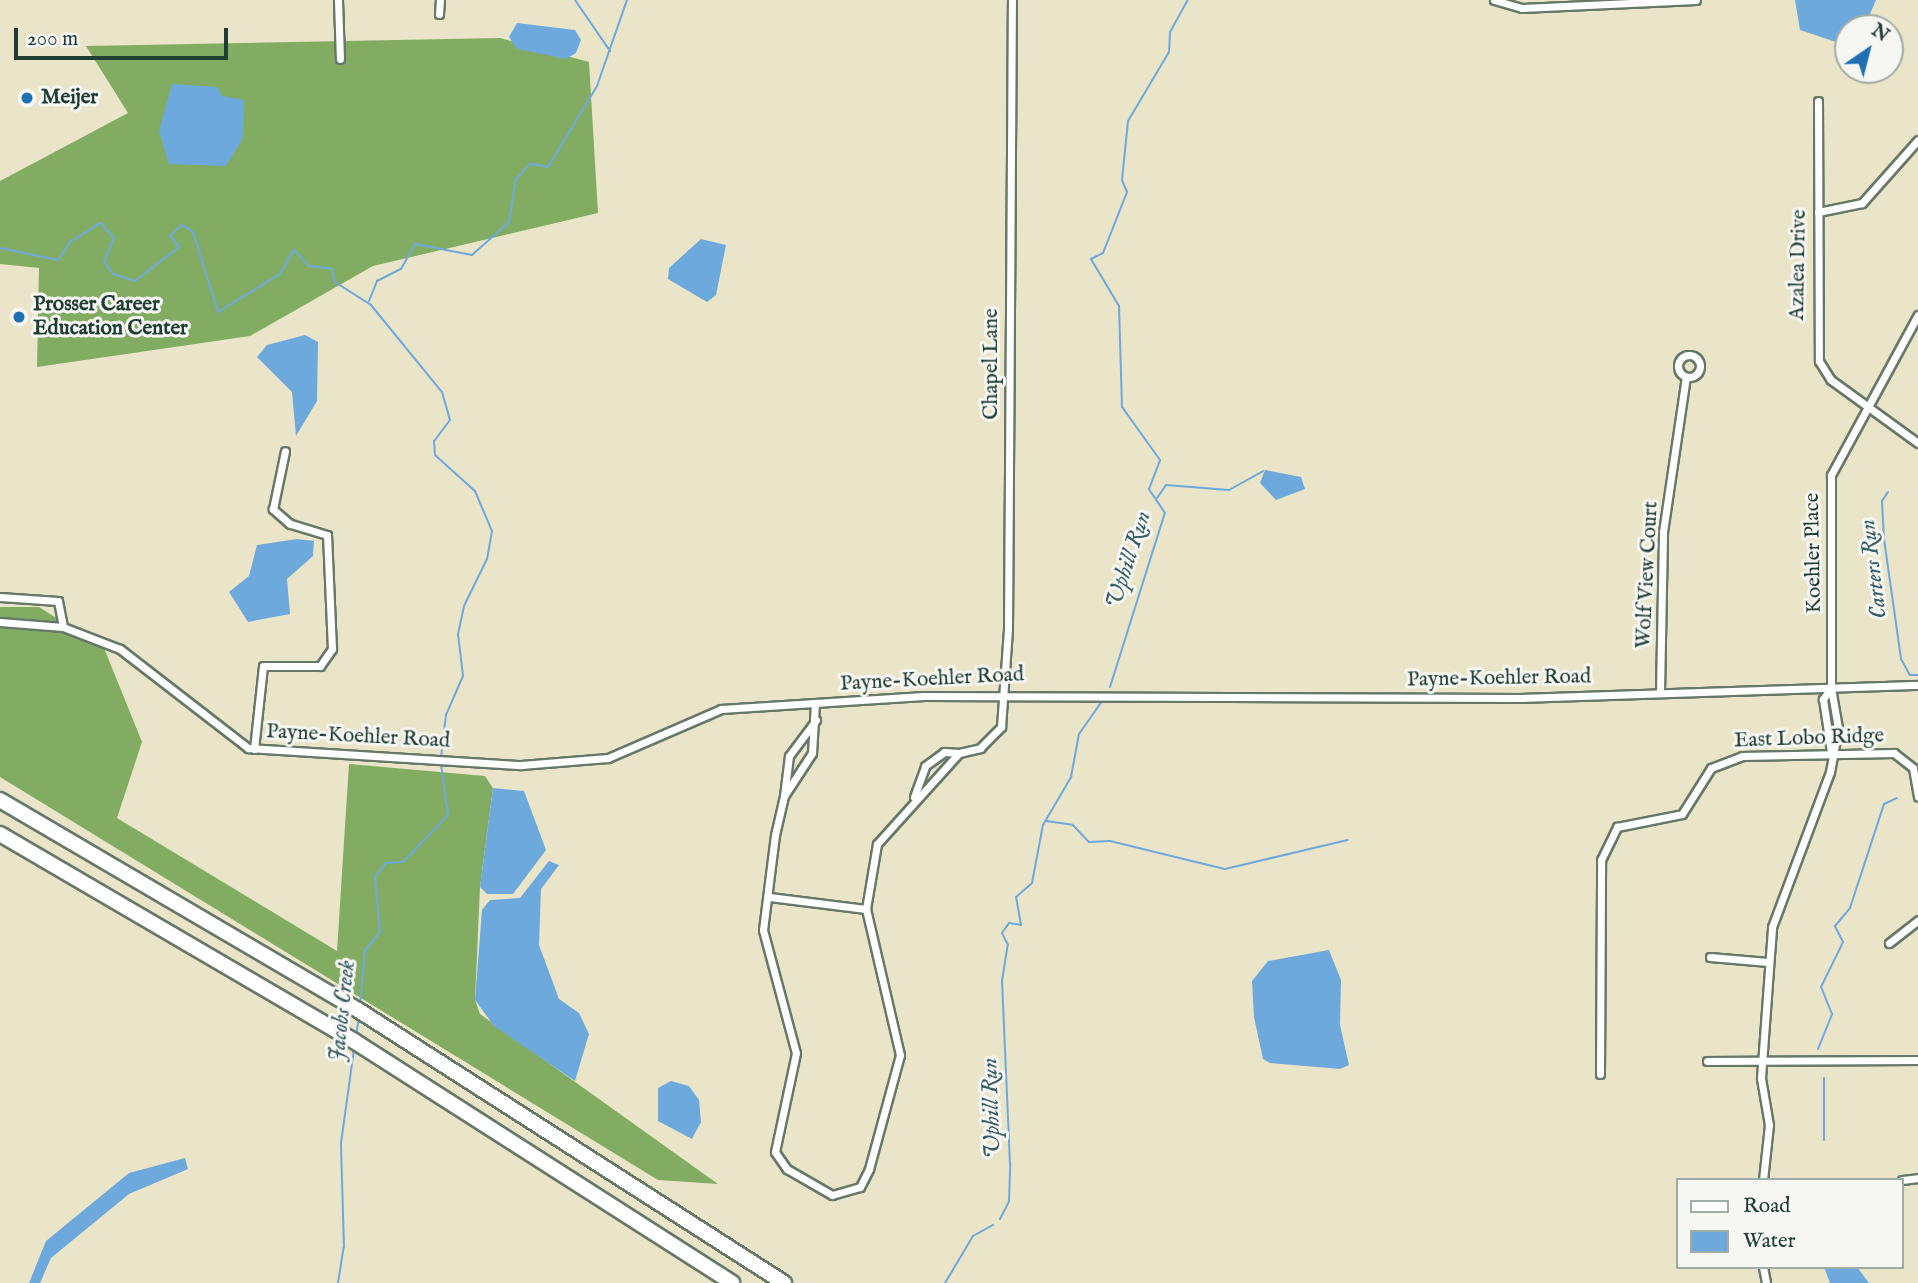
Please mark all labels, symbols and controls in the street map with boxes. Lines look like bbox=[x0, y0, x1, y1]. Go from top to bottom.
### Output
scale bar bbox=[18, 14, 231, 58]
north arrow bbox=[1834, 14, 1904, 84]
text: N bbox=[1866, 19, 1894, 48]
text: 200 m bbox=[27, 26, 78, 53]
place label: Meijer bbox=[41, 85, 98, 111]
marker: Meijer bbox=[19, 90, 35, 106]
street label: Azalea Drive bbox=[1785, 209, 1813, 321]
place label: Prosser Career Education Center bbox=[33, 292, 188, 342]
street label: Chapel Lane bbox=[979, 308, 1005, 420]
marker: Prosser Career Education Center bbox=[11, 309, 27, 325]
street label: Koehler Place bbox=[1800, 493, 1828, 613]
street label: Wolf View Court bbox=[1632, 501, 1664, 649]
water label: Uphill Run bbox=[1100, 508, 1158, 612]
water label: Carters Run bbox=[1854, 518, 1894, 620]
street label: Payne-Koehler Road bbox=[839, 663, 1025, 697]
street label: Payne-Koehler Road bbox=[1407, 665, 1591, 693]
street label: Payne-Koehler Road bbox=[265, 720, 451, 754]
street label: East Lobo Ridge bbox=[1734, 724, 1884, 754]
water label: Jacobs Creek bbox=[324, 959, 362, 1063]
water label: Uphill Run bbox=[976, 1057, 1008, 1159]
legend bbox=[1676, 1178, 1904, 1269]
text: Road bbox=[1743, 1193, 1790, 1220]
text: Water bbox=[1743, 1228, 1795, 1255]

